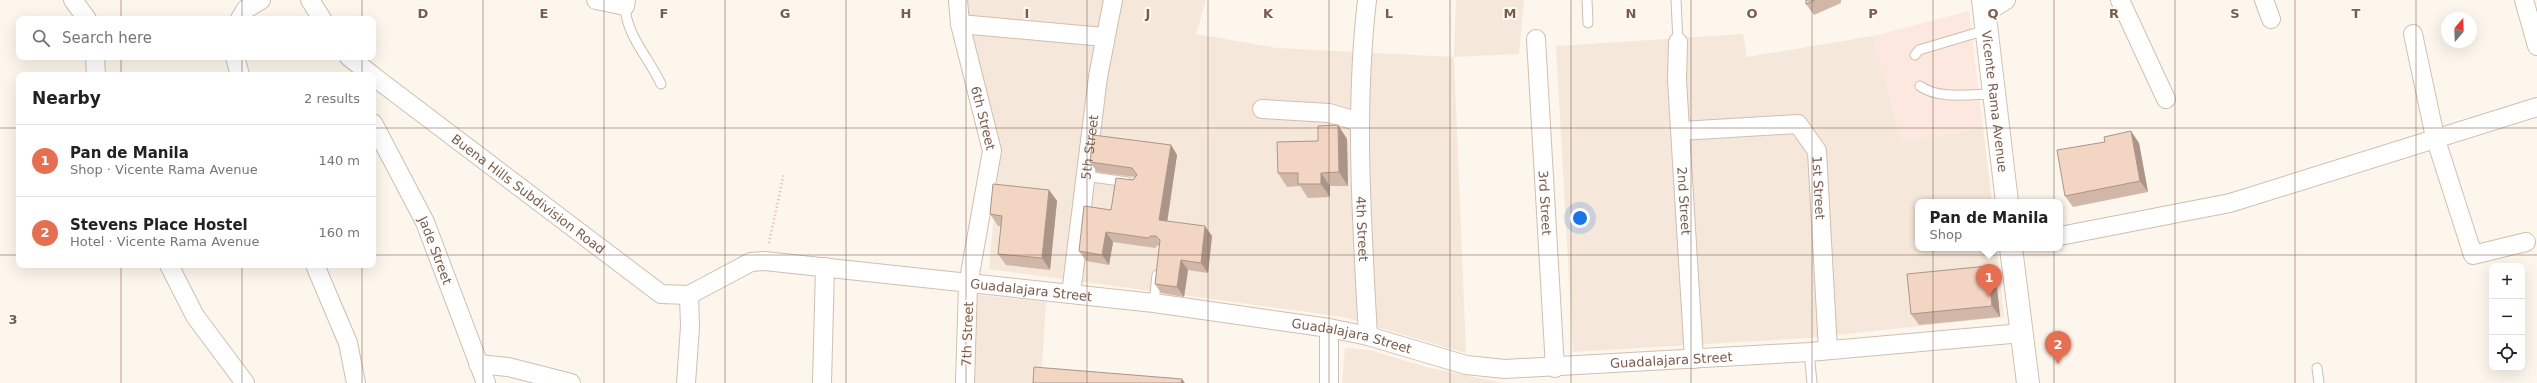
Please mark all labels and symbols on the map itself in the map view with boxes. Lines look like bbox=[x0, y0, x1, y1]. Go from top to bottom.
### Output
text: D bbox=[418, 6, 429, 21]
text: E bbox=[540, 6, 548, 21]
text: F bbox=[660, 6, 668, 21]
text: G bbox=[780, 6, 790, 21]
text: H bbox=[901, 6, 911, 21]
text: I bbox=[1025, 6, 1029, 21]
text: J bbox=[1145, 6, 1150, 21]
text: K bbox=[1263, 6, 1274, 21]
text: L bbox=[1385, 6, 1393, 21]
text: M bbox=[1504, 6, 1516, 21]
text: N bbox=[1626, 6, 1636, 21]
text: O bbox=[1746, 6, 1758, 21]
text: P bbox=[1868, 6, 1878, 21]
text: Q bbox=[1987, 6, 1999, 21]
text: R bbox=[2109, 6, 2119, 21]
text: S bbox=[2230, 6, 2240, 21]
text: T bbox=[2352, 6, 2361, 21]
north arrow bbox=[2441, 12, 2477, 48]
street label: Vicente Rama Avenue bbox=[1979, 30, 2010, 173]
street label: 6th Street bbox=[968, 85, 998, 152]
street label: 5th Street bbox=[1078, 114, 1101, 181]
street label: Buena Hills Subdivision Road bbox=[448, 131, 608, 257]
street label: 1st Street bbox=[1809, 155, 1828, 220]
street label: 2nd Street bbox=[1674, 166, 1693, 235]
street label: 3rd Street bbox=[1536, 170, 1554, 236]
street label: 4th Street bbox=[1353, 196, 1371, 262]
your location bbox=[1570, 208, 1590, 228]
street label: Jade Street bbox=[415, 213, 455, 287]
pin: 1 bbox=[1976, 264, 2002, 297]
street label: Guadalajara Street bbox=[969, 276, 1093, 304]
street label: 7th Street bbox=[959, 301, 976, 367]
text: 3 bbox=[8, 312, 18, 327]
street label: Guadalajara Street bbox=[1291, 316, 1413, 357]
pin: 2 bbox=[2045, 331, 2071, 364]
street label: Guadalajara Street bbox=[1610, 349, 1733, 371]

